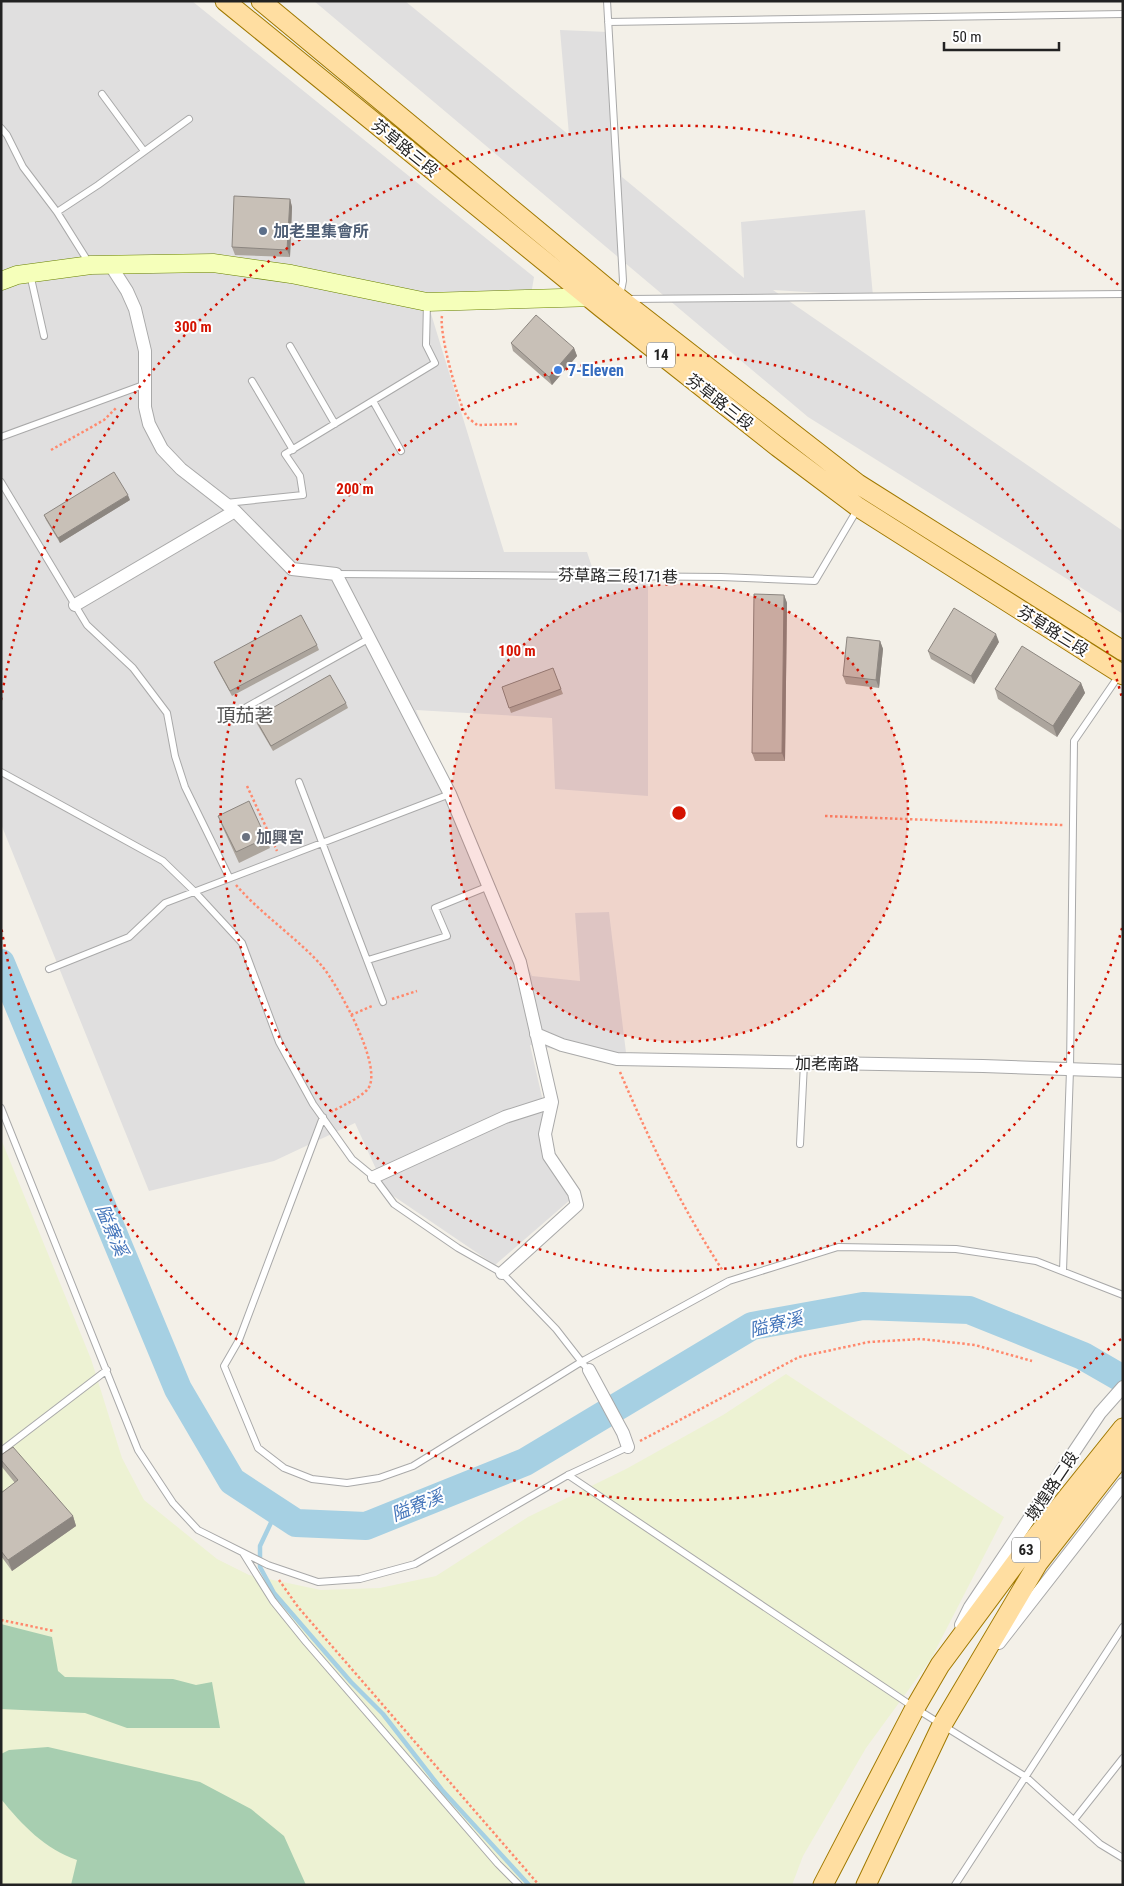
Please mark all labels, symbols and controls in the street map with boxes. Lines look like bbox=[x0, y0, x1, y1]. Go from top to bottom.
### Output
scale bar bbox=[944, 20, 1059, 52]
text: 50 m bbox=[952, 28, 982, 46]
street label: 芬草路三段 bbox=[368, 115, 442, 181]
place label: 加老里集會所 bbox=[273, 222, 369, 241]
marker: 加老里集會所 bbox=[257, 225, 269, 237]
text: 300 m bbox=[174, 318, 212, 336]
road number: 14 bbox=[647, 342, 675, 368]
place label: 7-Eleven bbox=[568, 361, 624, 380]
marker: 7-Eleven bbox=[552, 364, 564, 376]
street label: 芬草路三段 bbox=[683, 370, 757, 434]
text: 200 m bbox=[336, 480, 374, 498]
street label: 芬草路三段171巷 bbox=[558, 565, 678, 587]
street label: 芬草路三段 bbox=[1014, 602, 1092, 660]
text: 100 m bbox=[498, 642, 536, 660]
district label: 頂茄荖 bbox=[216, 704, 274, 727]
centre of rings bbox=[670, 804, 688, 822]
place label: 加興宮 bbox=[256, 828, 304, 847]
marker: 加興宮 bbox=[240, 831, 252, 843]
street label: 加老南路 bbox=[795, 1054, 859, 1074]
water label: 隘寮溪 bbox=[92, 1201, 133, 1262]
water label: 隘寮溪 bbox=[747, 1307, 808, 1341]
street label: 墩煌路二段 bbox=[1022, 1448, 1082, 1524]
water label: 隘寮溪 bbox=[388, 1484, 449, 1525]
road number: 63 bbox=[1012, 1538, 1040, 1562]

